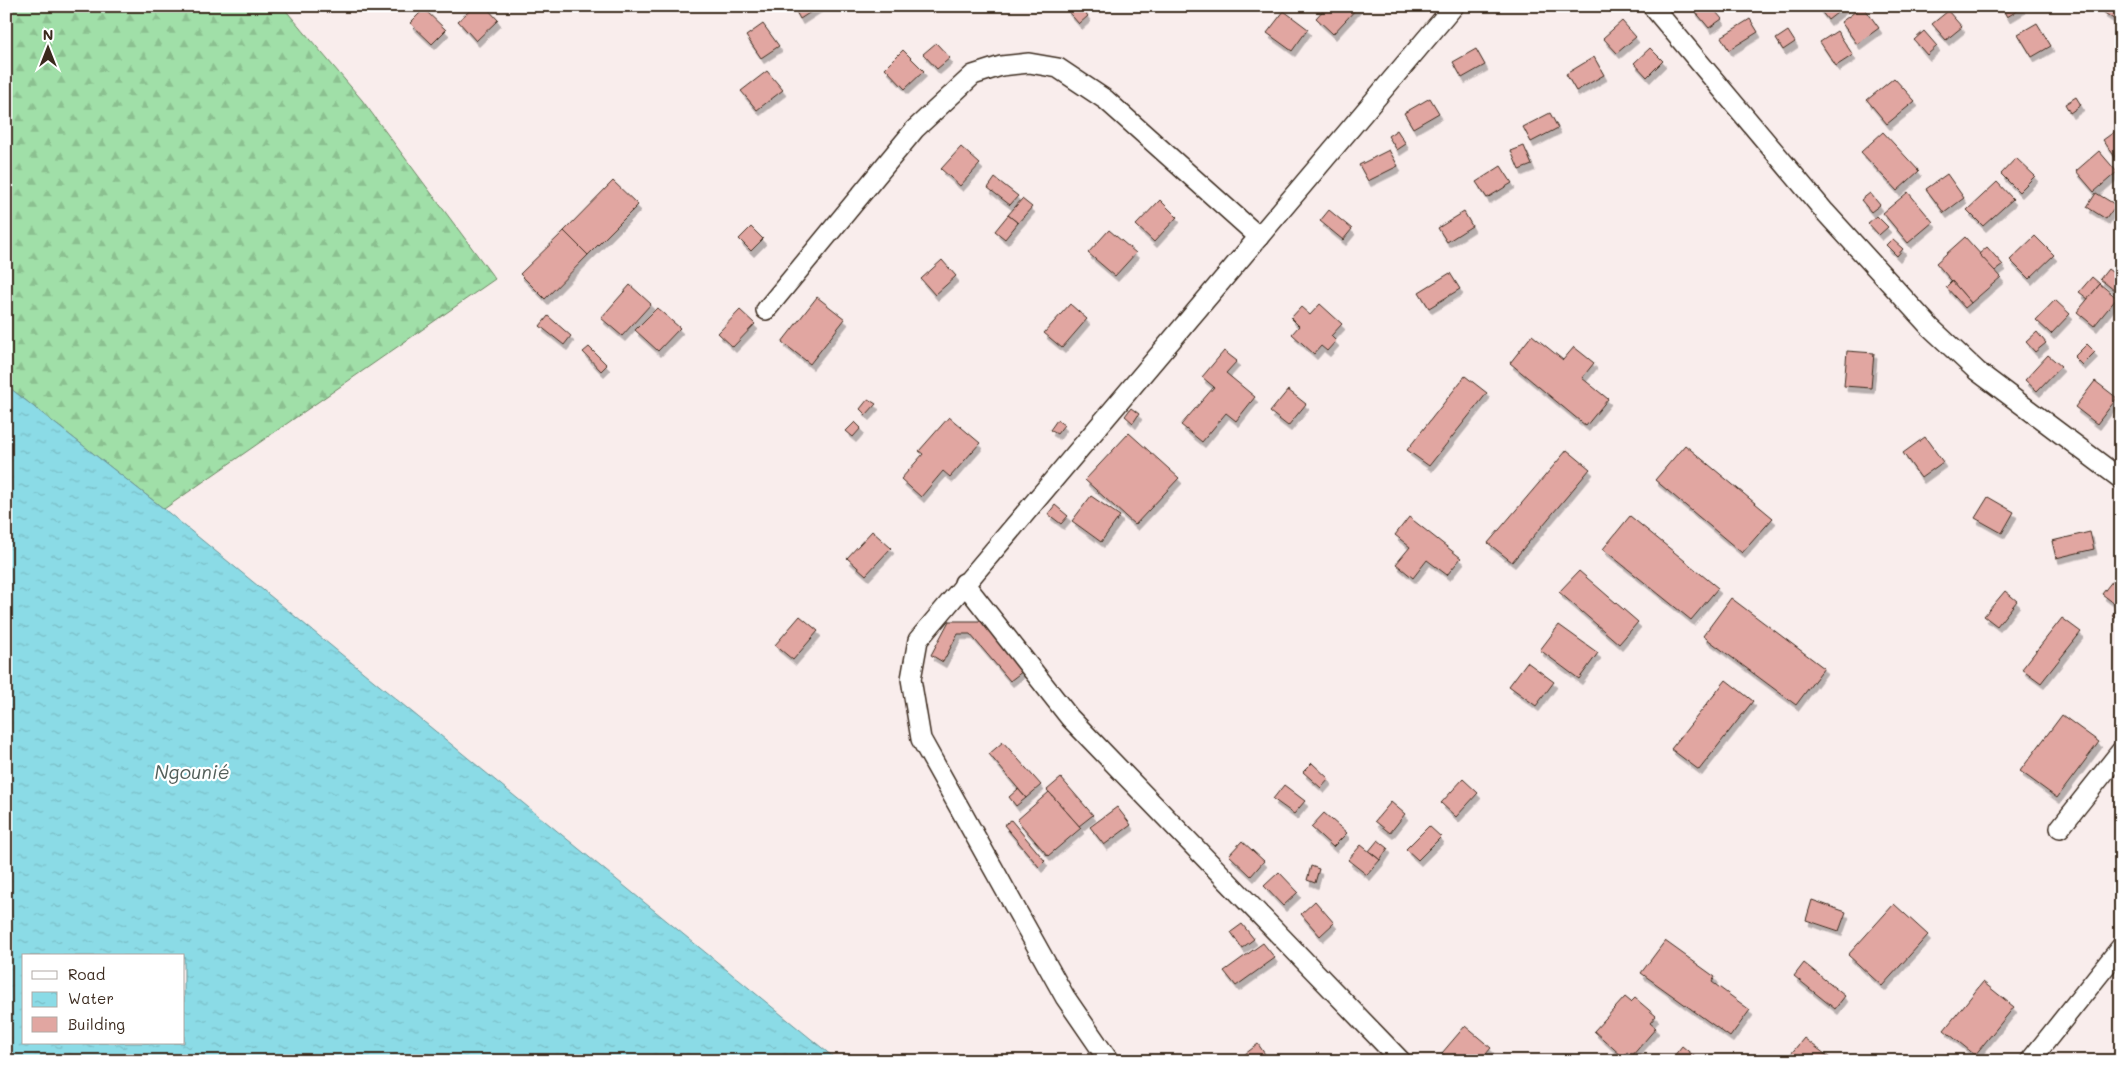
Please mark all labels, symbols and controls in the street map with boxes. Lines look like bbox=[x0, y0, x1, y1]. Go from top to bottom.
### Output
north arrow bbox=[22, 22, 72, 72]
text: N bbox=[43, 25, 53, 44]
water label: Ngounié bbox=[155, 759, 229, 784]
legend bbox=[22, 954, 185, 1044]
text: Road bbox=[68, 964, 105, 984]
text: Water bbox=[68, 988, 114, 1008]
text: Building bbox=[68, 1014, 125, 1034]

